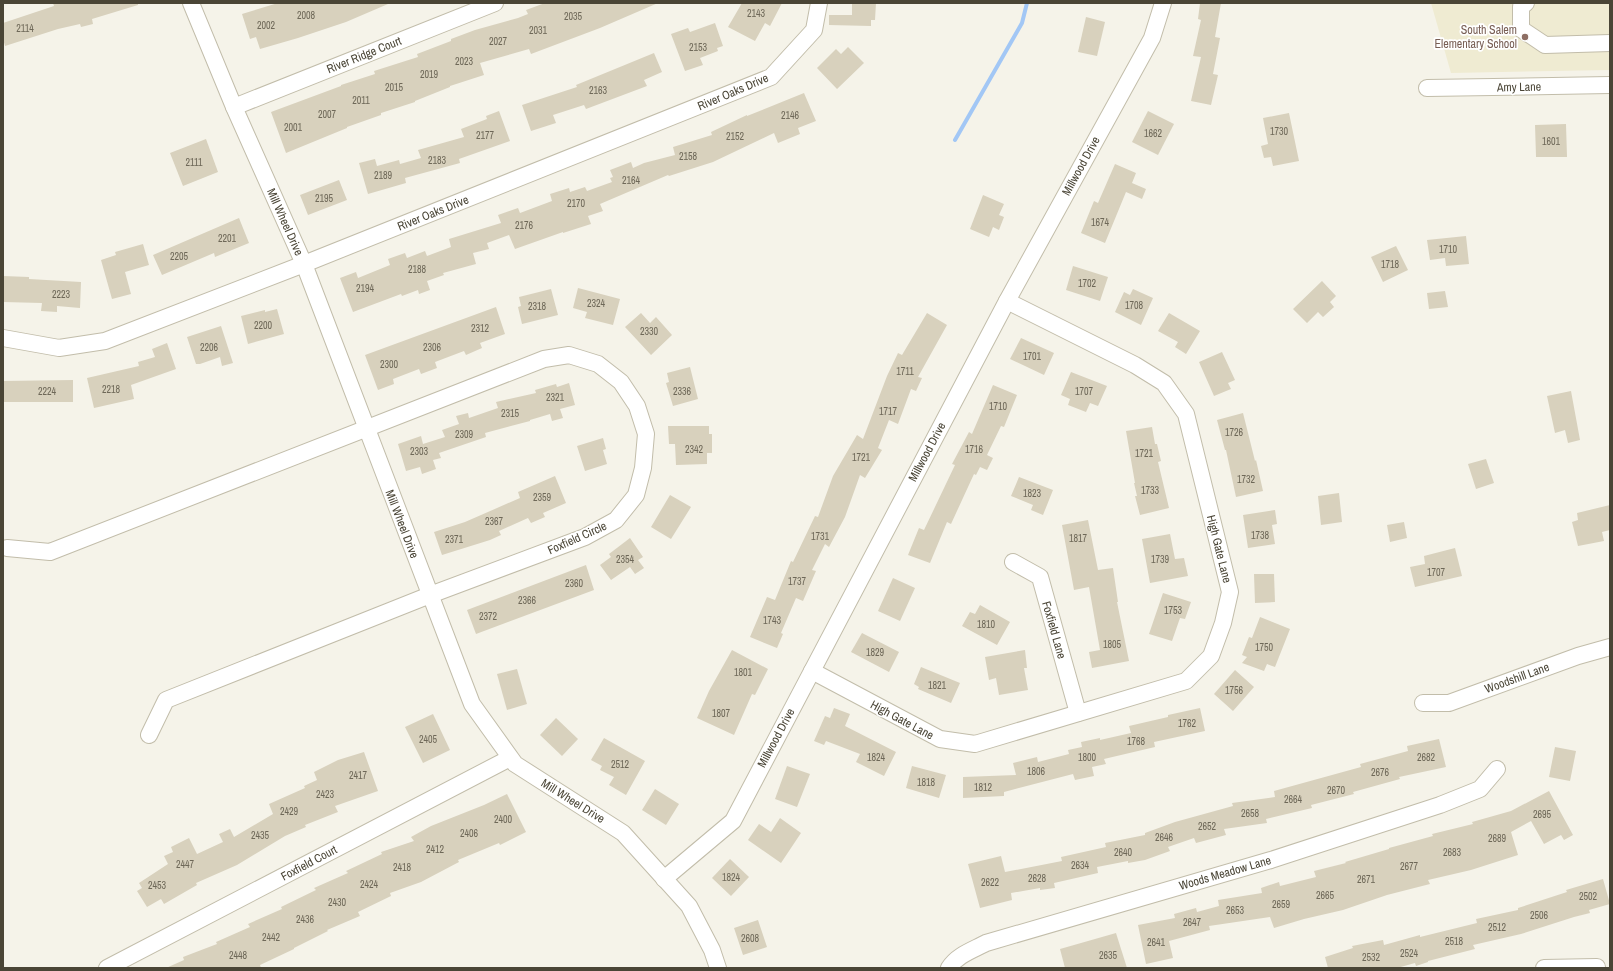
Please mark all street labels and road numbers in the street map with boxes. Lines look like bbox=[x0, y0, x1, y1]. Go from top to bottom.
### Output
street label: River Ridge Court bbox=[324, 33, 404, 77]
street label: River Oaks Drive bbox=[695, 70, 771, 114]
street label: Amy Lane bbox=[1496, 79, 1541, 95]
street label: Millwood Drive bbox=[1058, 134, 1104, 198]
street label: Mill Wheel Drive bbox=[263, 186, 307, 258]
street label: River Oaks Drive bbox=[395, 191, 471, 235]
street label: Millwood Drive bbox=[905, 420, 949, 484]
street label: Mill Wheel Drive bbox=[382, 487, 422, 561]
street label: High Gate Lane bbox=[1203, 513, 1235, 585]
street label: Foxfield Circle bbox=[545, 518, 609, 558]
street label: Foxfield Lane bbox=[1038, 599, 1070, 661]
street label: Woodshill Lane bbox=[1482, 659, 1552, 697]
street label: High Gate Lane bbox=[868, 697, 936, 743]
street label: Millwood Drive bbox=[754, 706, 798, 770]
street label: Mill Wheel Drive bbox=[538, 775, 608, 827]
street label: Foxfield Court bbox=[278, 841, 340, 884]
street label: Woods Meadow Lane bbox=[1177, 852, 1273, 894]

